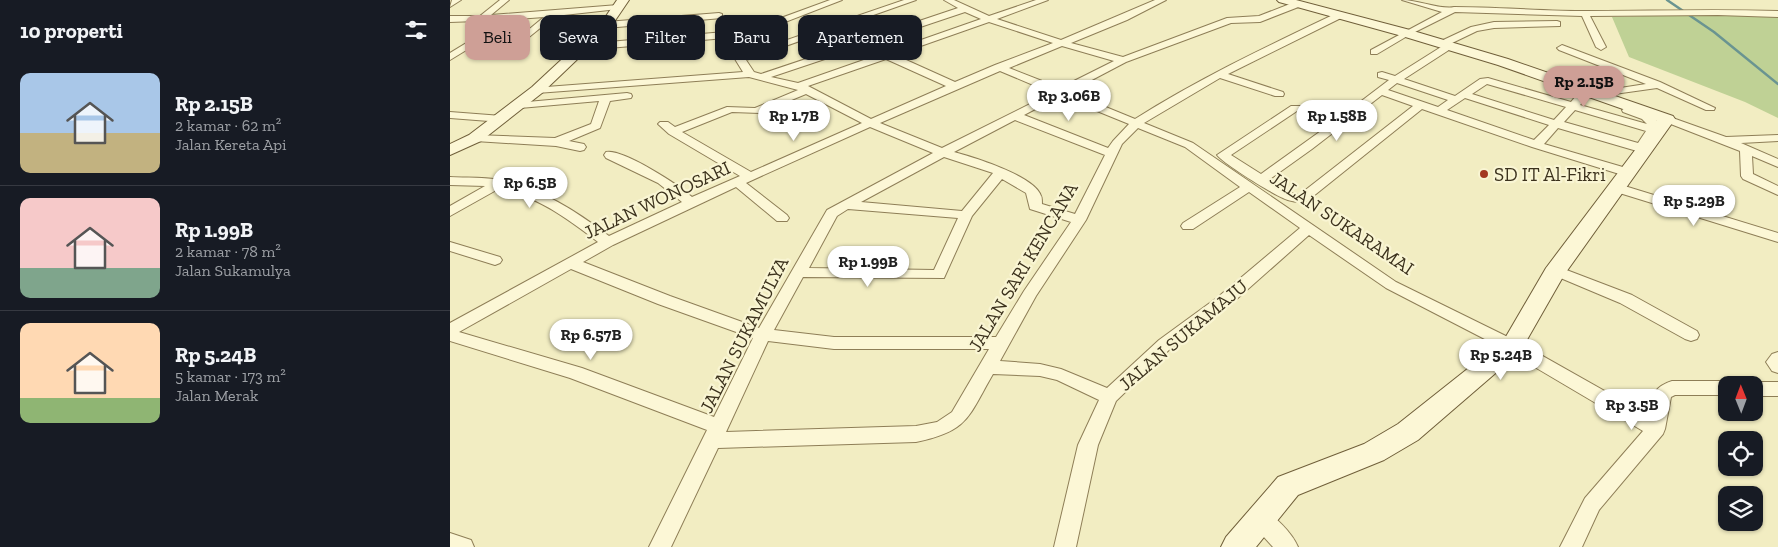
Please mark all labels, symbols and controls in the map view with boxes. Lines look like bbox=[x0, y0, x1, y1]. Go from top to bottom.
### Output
chip: Beli bbox=[465, 15, 530, 60]
chip: Sewa bbox=[540, 15, 617, 60]
chip: Filter bbox=[627, 15, 705, 60]
chip: Baru bbox=[715, 15, 788, 60]
chip: Apartemen bbox=[798, 15, 922, 60]
icon: filters bbox=[402, 16, 430, 44]
text: 10 properti bbox=[20, 18, 123, 43]
pin: Rp 2.15B bbox=[1532, 66, 1636, 108]
text: Rp 2.15B bbox=[1554, 72, 1614, 91]
pin: Rp 3.06B bbox=[1017, 80, 1121, 122]
text: Rp 3.06B bbox=[1038, 86, 1100, 105]
text: Rp 2.15B bbox=[175, 91, 253, 116]
icon: home bbox=[60, 93, 120, 153]
pin: Rp 1.7B bbox=[748, 100, 840, 142]
pin: Rp 1.58B bbox=[1285, 100, 1389, 142]
text: Rp 1.7B bbox=[769, 106, 819, 125]
text: Rp 1.58B bbox=[1307, 106, 1367, 125]
text: 2 kamar · 62 m² bbox=[175, 116, 281, 135]
text: Jalan Kereta Api bbox=[175, 135, 286, 154]
street label: JALAN WONOSARI bbox=[580, 156, 734, 244]
place label: SD IT Al-Fikri bbox=[1494, 163, 1605, 186]
pin: Rp 6.5B bbox=[484, 166, 576, 209]
street label: JALAN SUKARAMAI bbox=[1266, 166, 1418, 280]
marker: SD IT Al-Fikri bbox=[1478, 168, 1490, 180]
text: Rp 6.5B bbox=[504, 173, 556, 192]
street label: JALAN SARI KENCANA bbox=[963, 178, 1083, 356]
pin: Rp 5.29B bbox=[1642, 184, 1746, 227]
text: Rp 5.29B bbox=[1663, 191, 1725, 210]
text: Rp 1.99B bbox=[175, 217, 253, 242]
icon: home bbox=[60, 218, 120, 278]
text: 2 kamar · 78 m² bbox=[175, 242, 281, 261]
pin: Rp 1.99B bbox=[816, 246, 920, 288]
text: Rp 1.99B bbox=[838, 252, 898, 271]
street label: JALAN SUKAMULYA bbox=[695, 253, 794, 417]
text: Jalan Sukamulya bbox=[175, 261, 291, 280]
street label: JALAN SUKAMAJU bbox=[1114, 274, 1252, 396]
pin: Rp 6.57B bbox=[539, 318, 643, 361]
text: Rp 6.57B bbox=[561, 325, 621, 344]
pin: Rp 5.24B bbox=[1449, 338, 1553, 381]
text: Rp 5.24B bbox=[175, 342, 256, 367]
icon: home bbox=[60, 343, 120, 403]
text: Rp 5.24B bbox=[1470, 345, 1532, 364]
text: 5 kamar · 173 m² bbox=[175, 367, 286, 386]
north arrow bbox=[1718, 376, 1762, 421]
map controls bbox=[1718, 376, 1763, 531]
text: Jalan Merak bbox=[175, 386, 258, 405]
pin: Rp 3.5B bbox=[1586, 388, 1678, 431]
text: Rp 3.5B bbox=[1606, 395, 1658, 414]
button: locate bbox=[1718, 431, 1763, 476]
button: layers bbox=[1718, 486, 1763, 531]

